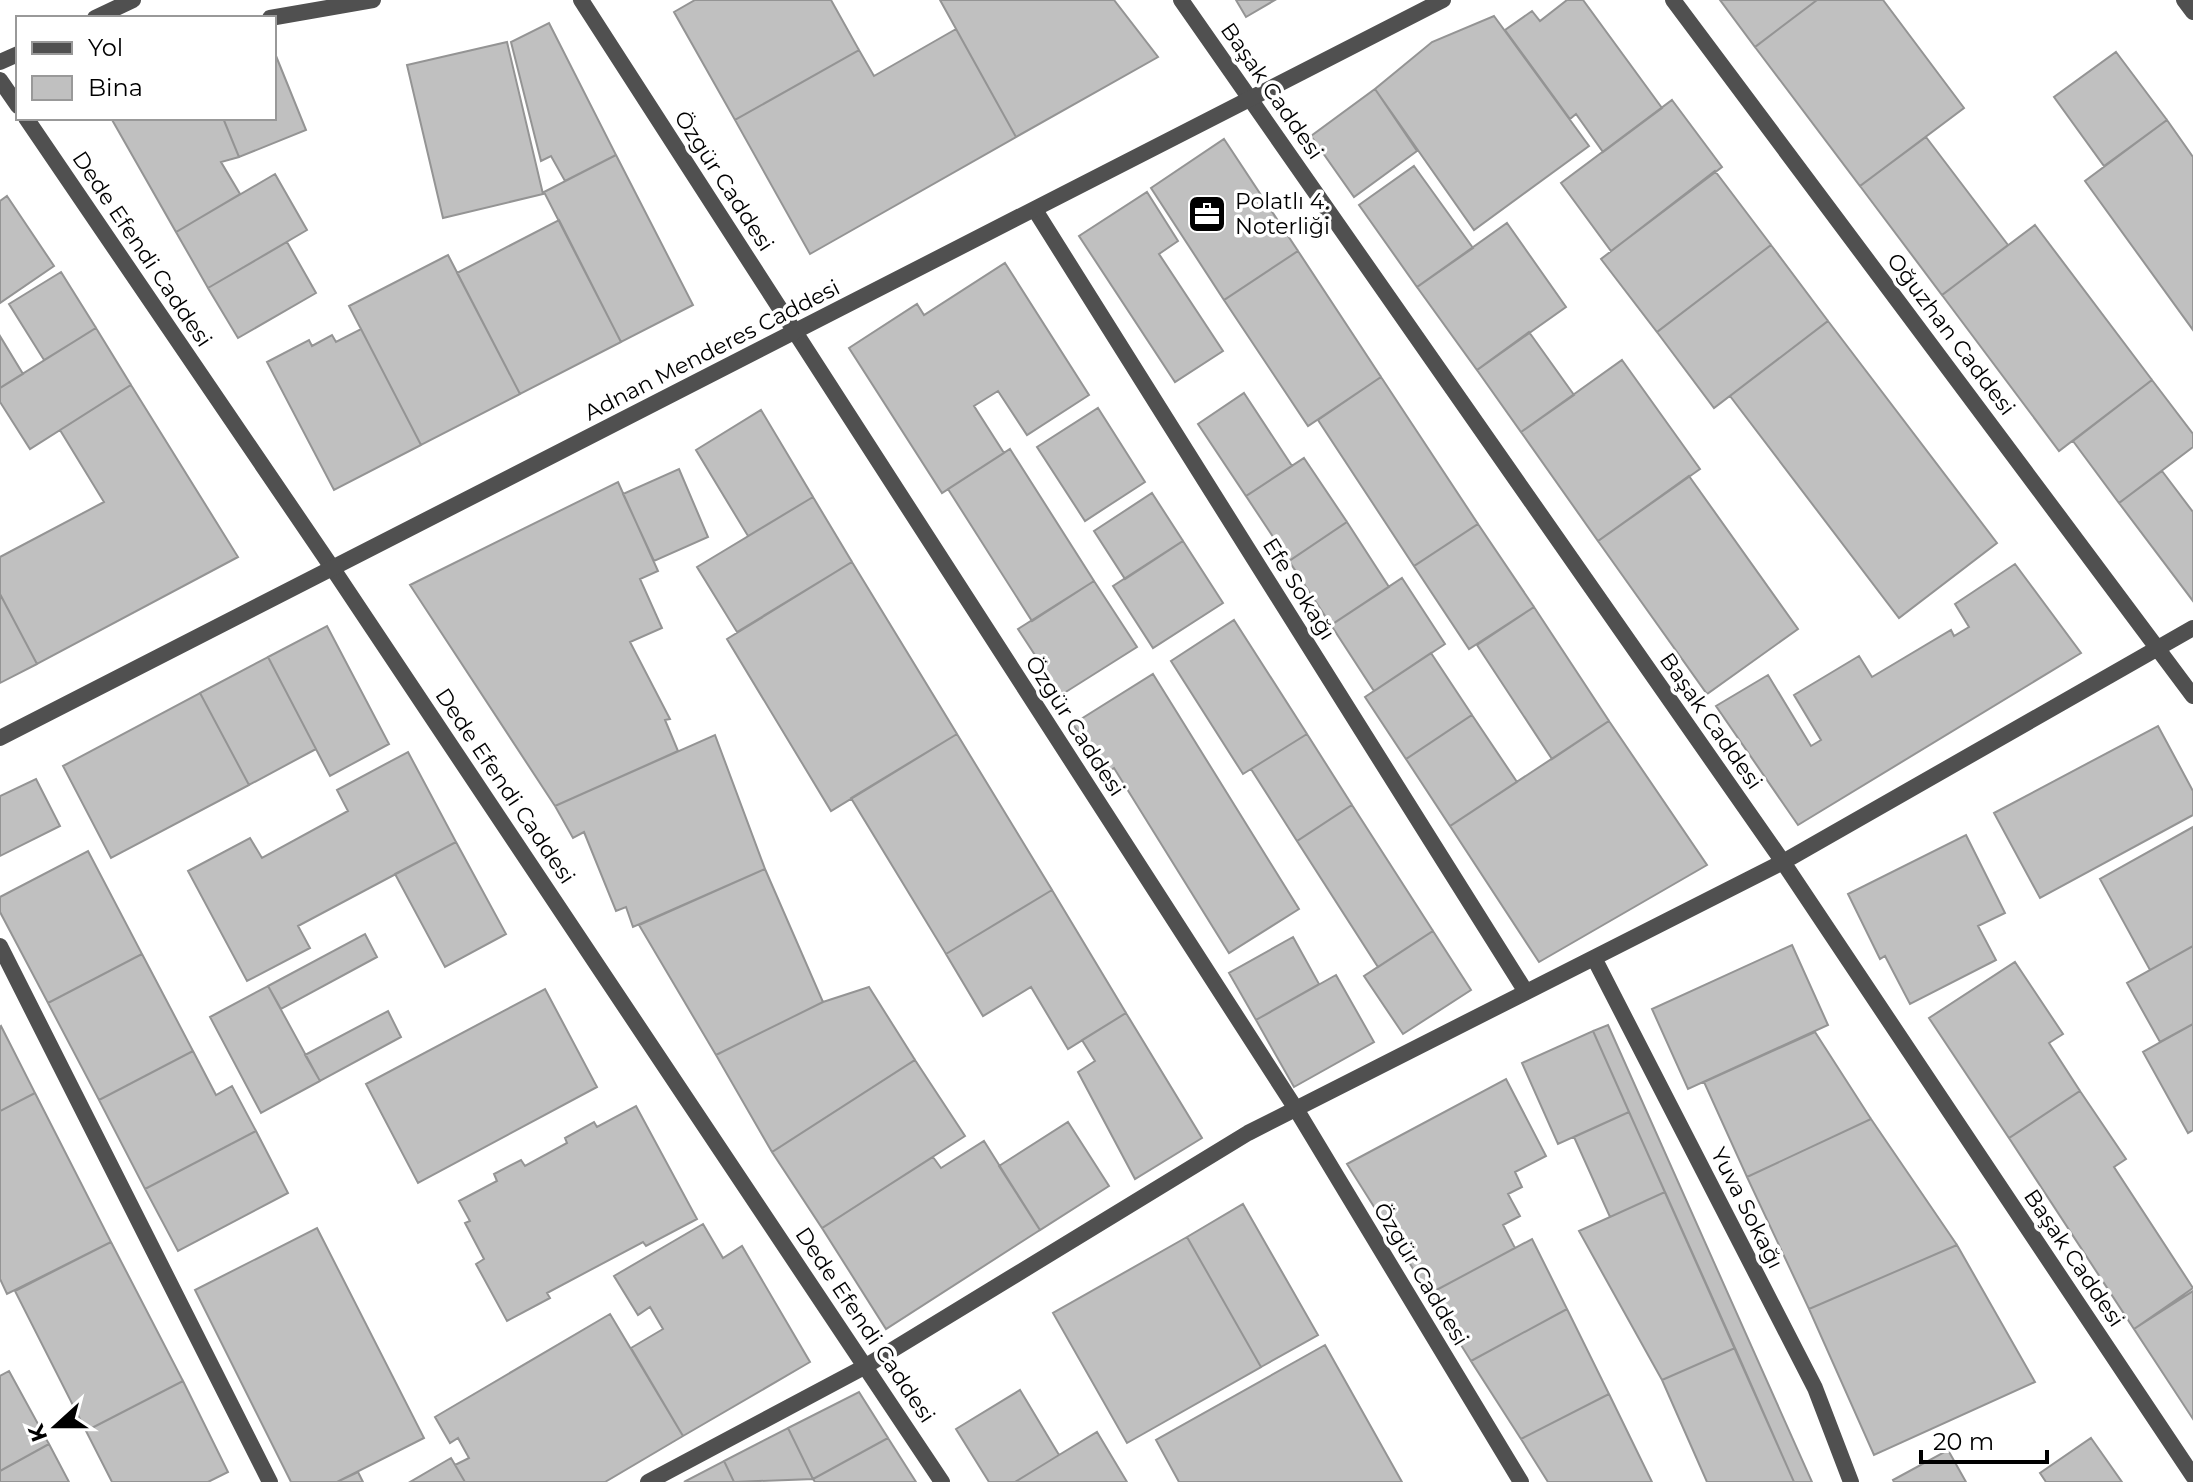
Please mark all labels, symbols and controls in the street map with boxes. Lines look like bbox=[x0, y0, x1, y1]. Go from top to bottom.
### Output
legend bbox=[16, 16, 276, 120]
street label: Başak Caddesi bbox=[1215, 18, 1329, 164]
text: Yol bbox=[88, 33, 123, 62]
text: Bina bbox=[88, 73, 143, 102]
street label: Özgür Caddesi bbox=[669, 106, 779, 256]
street label: Dede Efendi Caddesi bbox=[66, 146, 218, 352]
place label: Polatlı 4. Noterliği bbox=[1235, 188, 1330, 240]
office icon: Polatlı 4. Noterliği bbox=[1186, 193, 1228, 235]
street label: Oğuzhan Caddesi bbox=[1881, 248, 2021, 420]
street label: Adnan Menderes Caddesi bbox=[580, 274, 844, 426]
street label: Efe Sokağı bbox=[1257, 533, 1341, 645]
street label: Başak Caddesi bbox=[1654, 648, 1768, 794]
street label: Özgür Caddesi bbox=[1020, 651, 1130, 801]
street label: Dede Efendi Caddesi bbox=[429, 683, 581, 889]
street label: Yuva Sokağı bbox=[1705, 1143, 1789, 1273]
street label: Başak Caddesi bbox=[2018, 1184, 2130, 1332]
street label: Özgür Caddesi bbox=[1368, 1198, 1474, 1350]
street label: Dede Efendi Caddesi bbox=[789, 1222, 941, 1428]
north arrow bbox=[16, 1386, 96, 1466]
scale bar bbox=[1921, 1414, 2047, 1464]
text: K bbox=[22, 1420, 53, 1445]
text: 20 m bbox=[1933, 1427, 1994, 1456]

